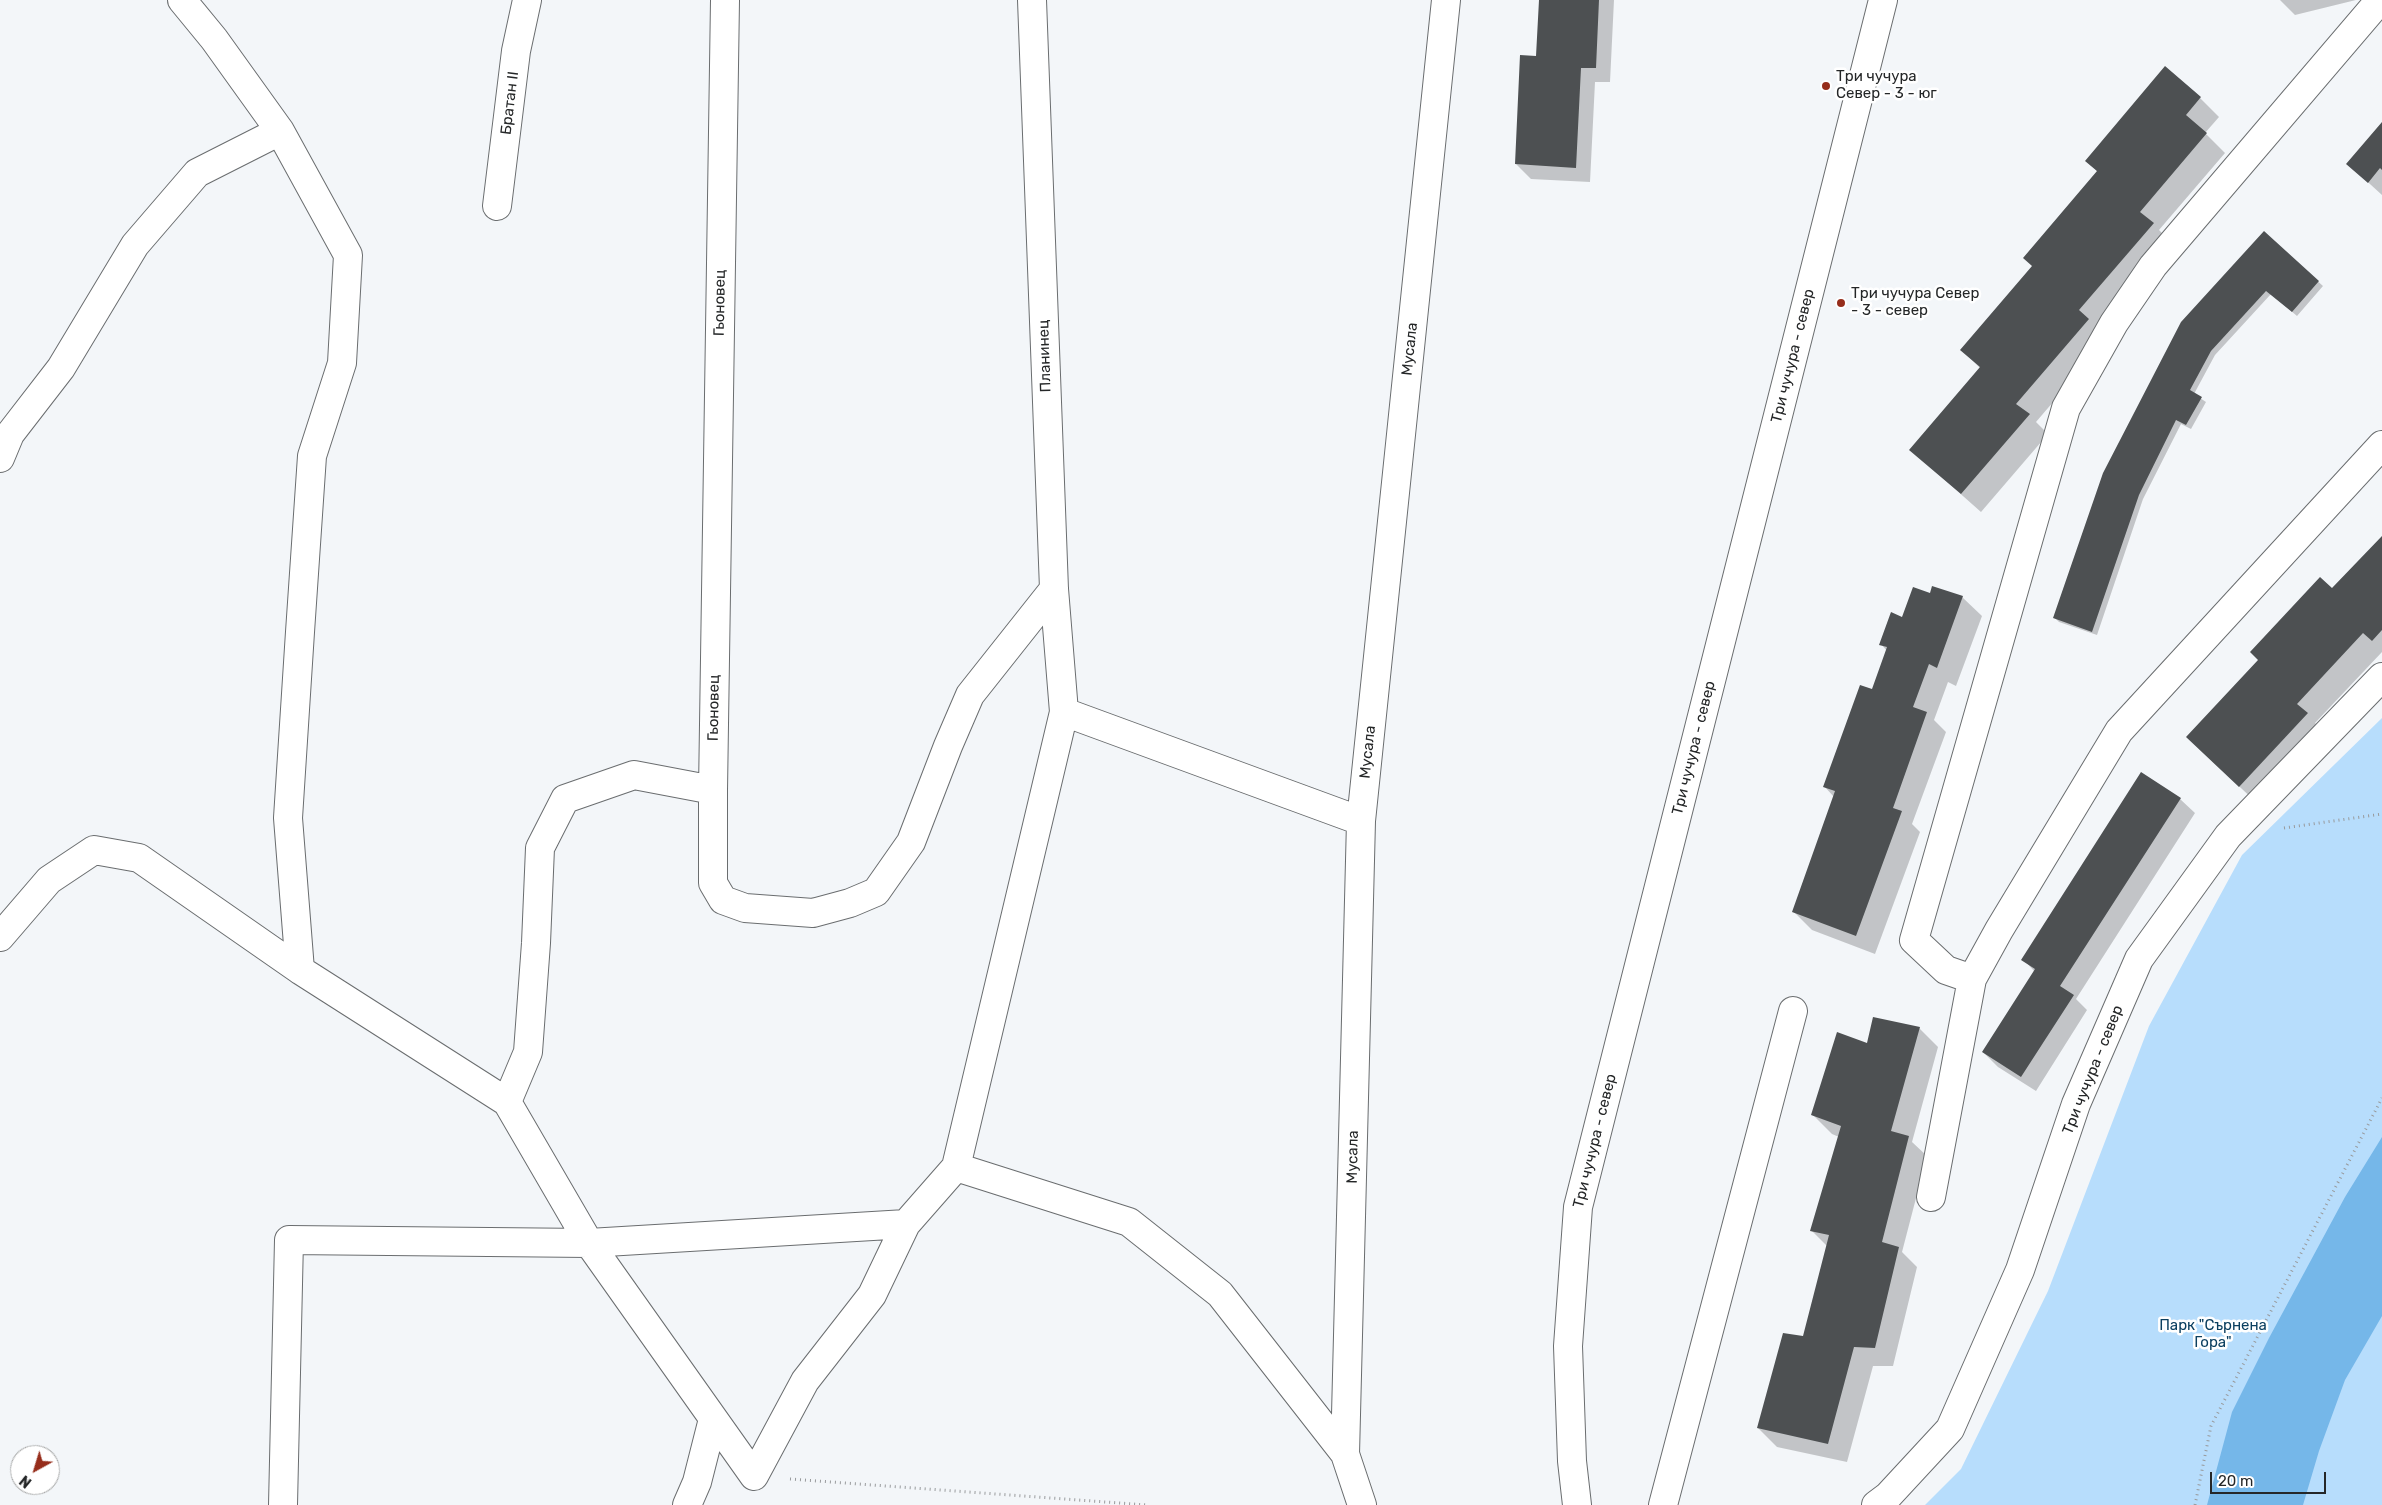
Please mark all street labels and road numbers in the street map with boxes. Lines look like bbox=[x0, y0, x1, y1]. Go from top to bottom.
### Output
street label: Братан ІІ bbox=[497, 70, 523, 136]
street label: Гьоновец bbox=[710, 270, 730, 336]
street label: Три чучура - север bbox=[1768, 287, 1818, 425]
street label: Планинец bbox=[1035, 319, 1055, 393]
street label: Мусала bbox=[1398, 322, 1422, 376]
street label: Гьоновец bbox=[704, 675, 724, 741]
street label: Три чучура - север bbox=[1669, 679, 1719, 817]
street label: Мусала bbox=[1356, 725, 1380, 779]
street label: Три чучура - север bbox=[2059, 1003, 2127, 1137]
street label: Три чучура - север bbox=[1570, 1072, 1620, 1210]
street label: Мусала bbox=[1344, 1130, 1362, 1184]

